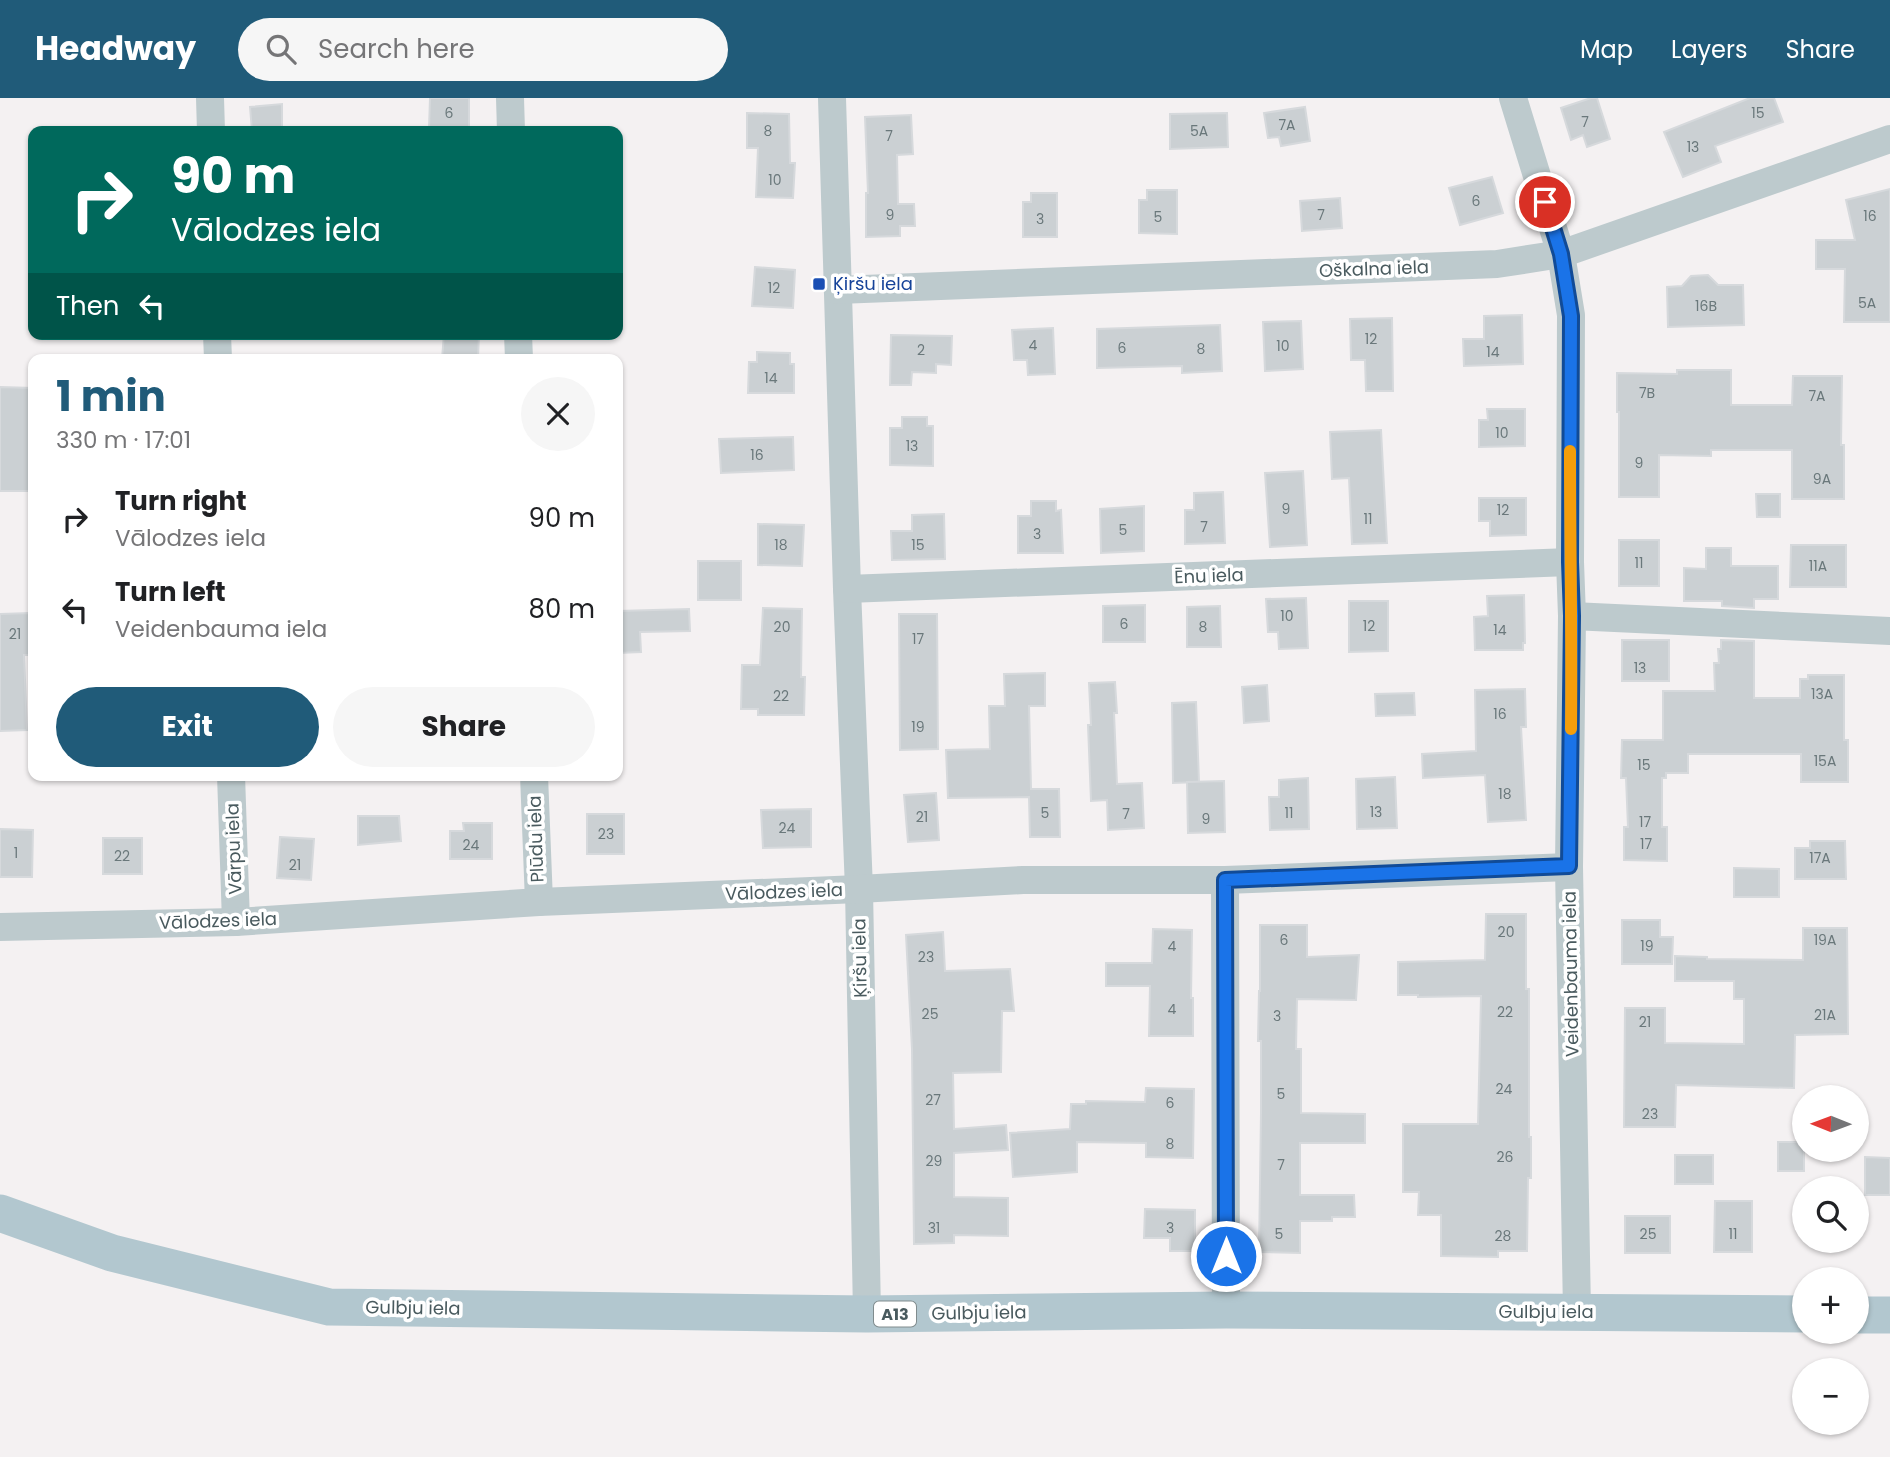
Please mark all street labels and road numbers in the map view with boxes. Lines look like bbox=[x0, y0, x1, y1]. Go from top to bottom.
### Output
street label: Oškalna iela bbox=[1319, 254, 1429, 283]
street label: Ēnu iela bbox=[1174, 562, 1244, 589]
street label: Plūdu iela bbox=[521, 795, 550, 883]
street label: Vārpu iela bbox=[219, 803, 248, 895]
street label: Vālodzes iela bbox=[724, 877, 843, 906]
street label: Veidenbauma iela bbox=[1557, 891, 1584, 1057]
street label: Vālodzes iela bbox=[158, 906, 277, 935]
street label: Ķiršu iela bbox=[846, 918, 873, 998]
street label: Gulbju iela bbox=[365, 1294, 461, 1321]
street label: Gulbju iela bbox=[931, 1299, 1027, 1326]
street label: Gulbju iela bbox=[1498, 1299, 1594, 1324]
road number: A13 bbox=[874, 1302, 916, 1326]

